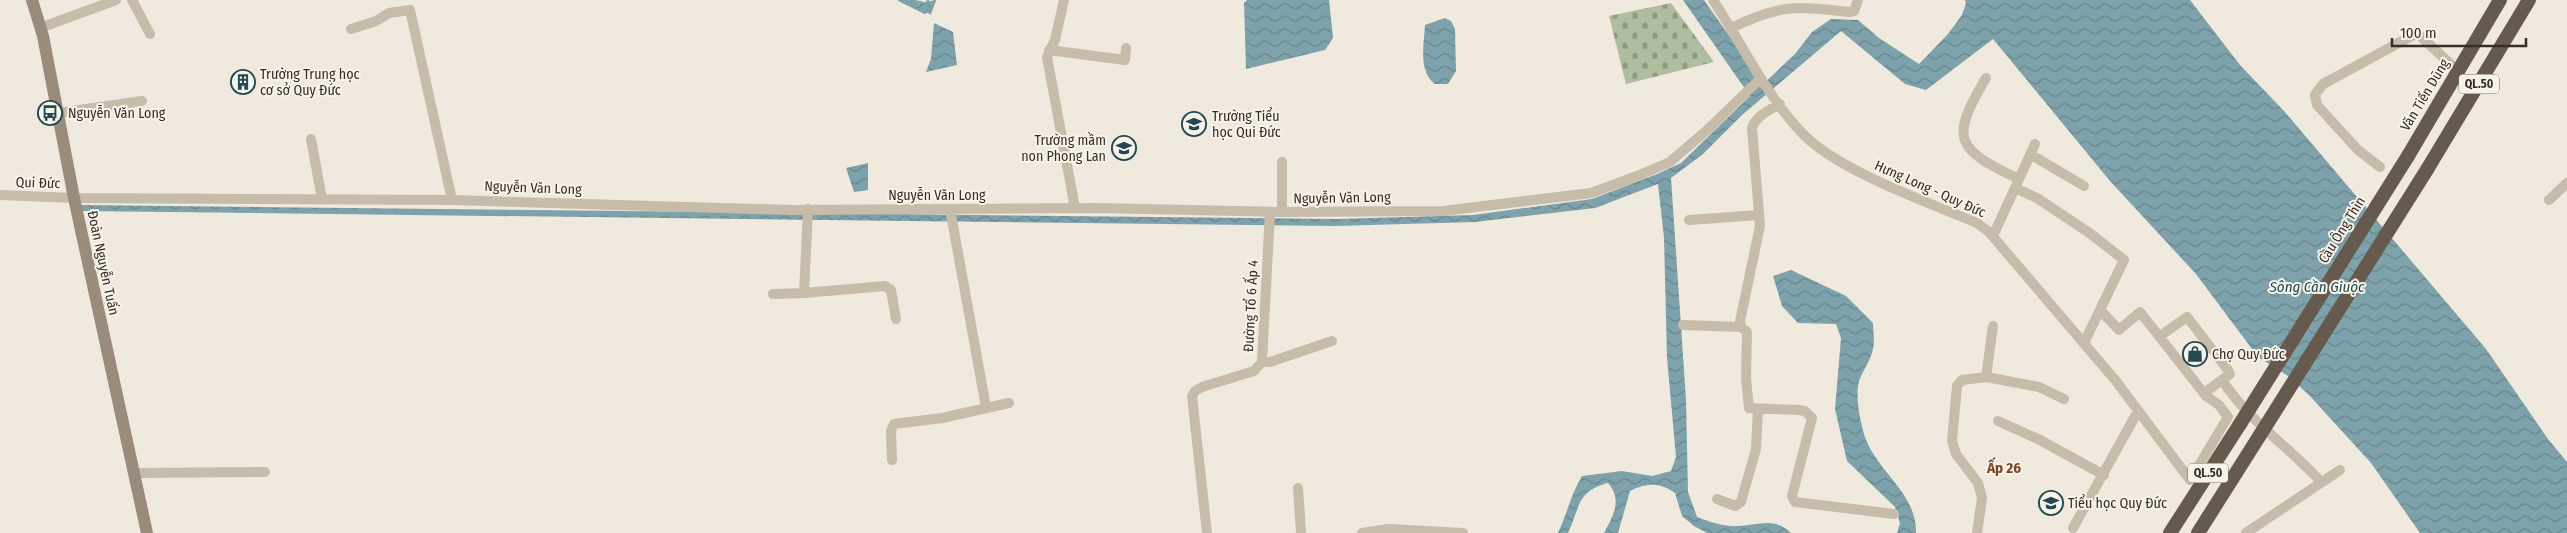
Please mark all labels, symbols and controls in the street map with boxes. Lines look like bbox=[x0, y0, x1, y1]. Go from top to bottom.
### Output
scale bar bbox=[2392, 15, 2526, 47]
text: 100 m bbox=[2400, 24, 2437, 42]
street label: Văn Tiến Dũng bbox=[2396, 55, 2453, 134]
place label: Trường Trung học cơ sở Quy Đức bbox=[260, 66, 359, 99]
building icon: Trường Trung học cơ sở Quy Đức bbox=[230, 69, 256, 95]
road number: QL.50 bbox=[2459, 74, 2499, 94]
bus stop icon: Nguyễn Văn Long bbox=[37, 100, 63, 126]
place label: Nguyễn Văn Long bbox=[68, 105, 166, 122]
place label: Trường Tiểu học Qui Đức bbox=[1212, 107, 1281, 141]
school or university icon: Trường Tiểu học Qui Đức bbox=[1181, 111, 1207, 137]
place label: Trường mầm non Phong Lan bbox=[1021, 131, 1106, 165]
school or university icon: Trường mầm non Phong Lan bbox=[1111, 135, 1137, 161]
street label: Hưng Long - Quy Đức bbox=[1872, 157, 1988, 221]
street label: Qui Đức bbox=[15, 174, 61, 192]
street label: Nguyễn Văn Long bbox=[484, 178, 582, 198]
street label: Nguyễn Văn Long bbox=[888, 187, 986, 204]
street label: Nguyễn Văn Long bbox=[1293, 189, 1391, 207]
street label: Cầu Ông Thìn bbox=[2314, 193, 2369, 266]
street label: Đoàn Nguyễn Tuấn bbox=[84, 209, 123, 317]
street label: Đường Tổ 6 Ấp 4 bbox=[1237, 259, 1262, 352]
water label: Sông Cần Giuộc bbox=[2268, 278, 2365, 296]
shop icon: Chợ Quy Đức bbox=[2182, 341, 2208, 367]
place label: Chợ Quy Đức bbox=[2212, 346, 2285, 363]
district label: Ấp 26 bbox=[1986, 456, 2021, 477]
road number: QL.50 bbox=[2188, 463, 2228, 482]
school or university icon: Tiểu học Quy Đức bbox=[2038, 490, 2064, 516]
place label: Tiểu học Quy Đức bbox=[2068, 494, 2167, 512]

